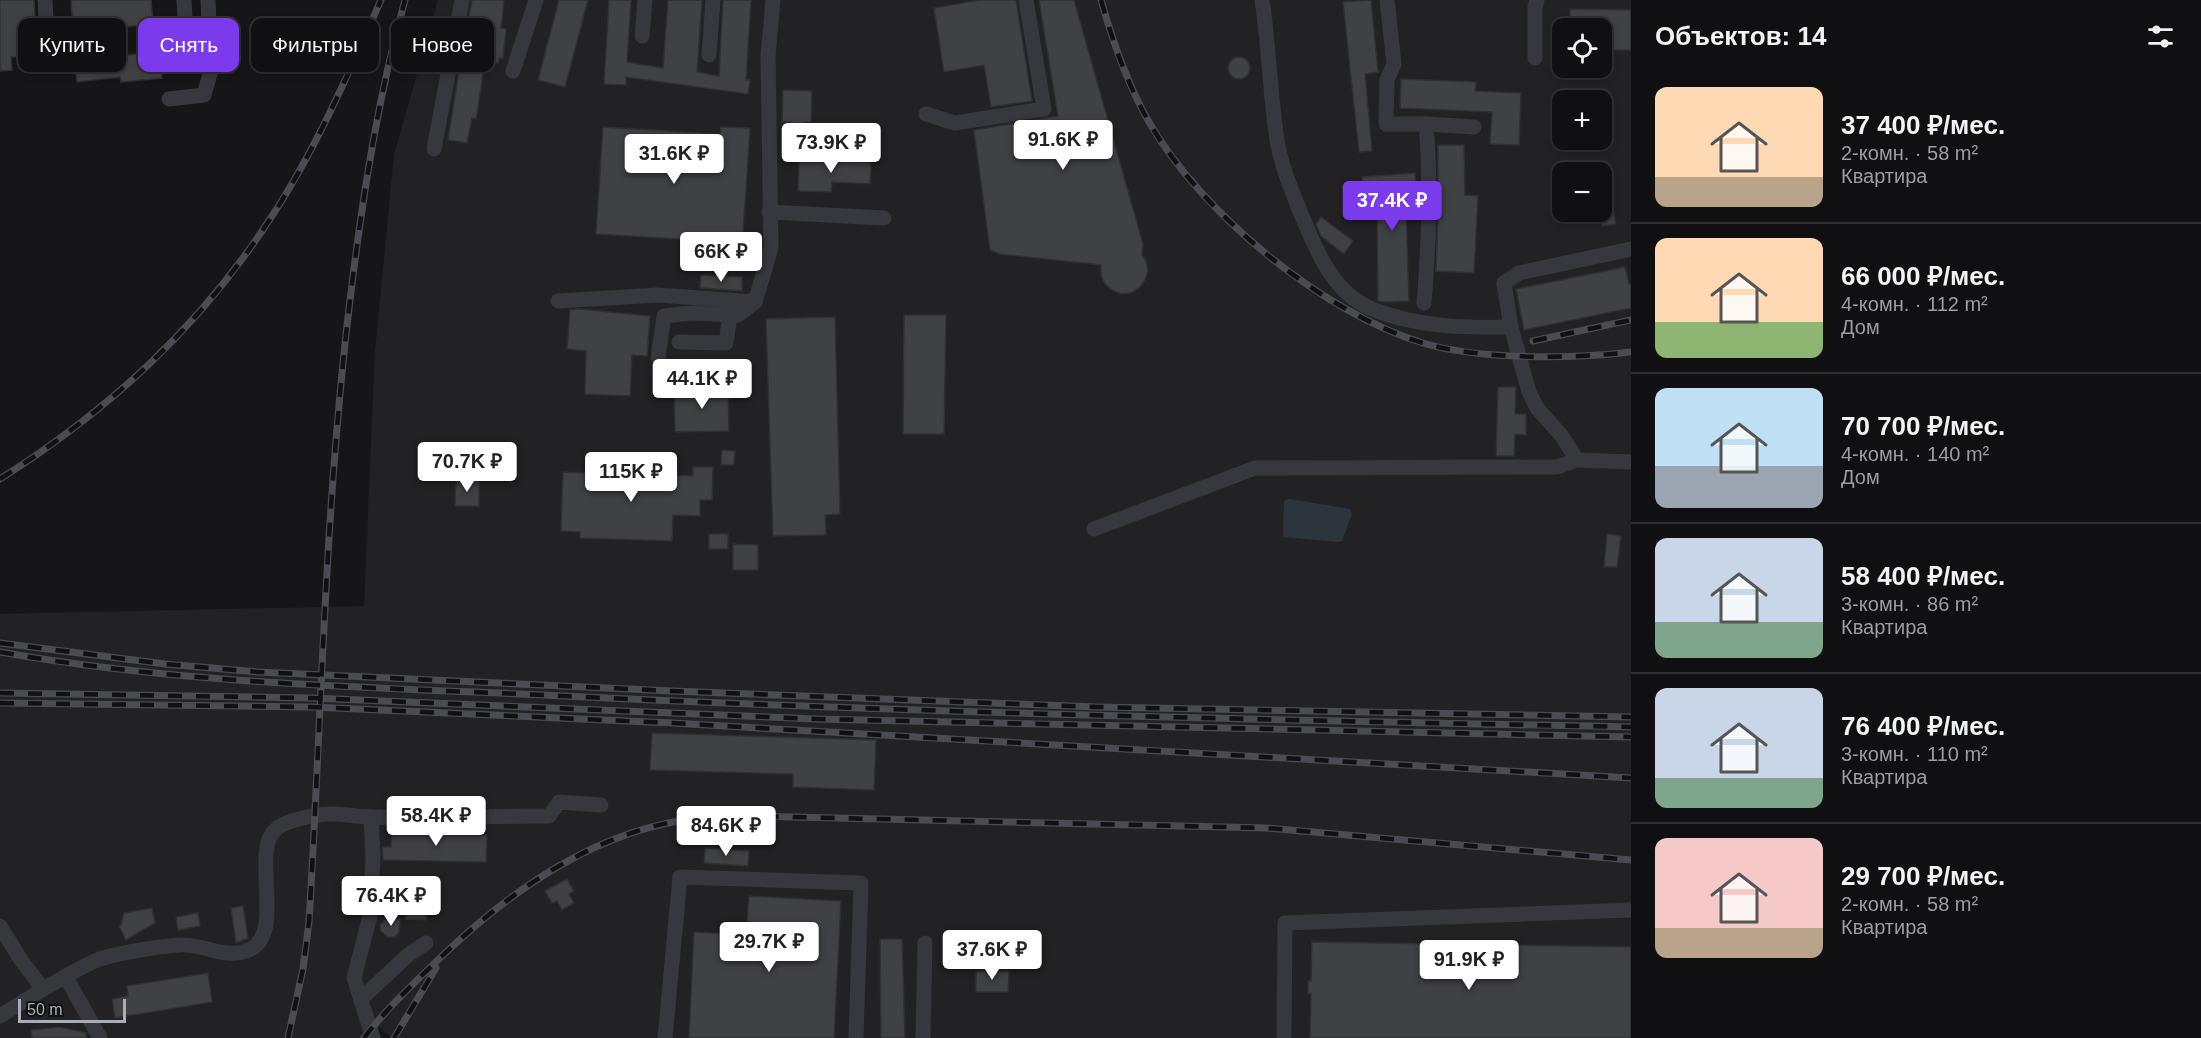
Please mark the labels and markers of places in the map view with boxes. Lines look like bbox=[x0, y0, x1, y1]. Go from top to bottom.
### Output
pin: 91.6K ₽ bbox=[1008, 120, 1118, 171]
pin: 73.9K ₽ bbox=[776, 123, 886, 174]
pin: 31.6K ₽ bbox=[619, 134, 729, 185]
pin: 37.4K ₽ bbox=[1337, 181, 1447, 232]
pin: 66K ₽ bbox=[679, 232, 763, 283]
pin: 44.1K ₽ bbox=[647, 359, 757, 410]
pin: 70.7K ₽ bbox=[412, 442, 522, 493]
pin: 115K ₽ bbox=[582, 452, 680, 503]
pin: 58.4K ₽ bbox=[381, 796, 491, 847]
pin: 84.6K ₽ bbox=[671, 806, 781, 857]
pin: 76.4K ₽ bbox=[336, 876, 446, 927]
pin: 29.7K ₽ bbox=[714, 922, 824, 973]
pin: 37.6K ₽ bbox=[937, 930, 1047, 981]
pin: 91.9K ₽ bbox=[1414, 940, 1524, 991]

